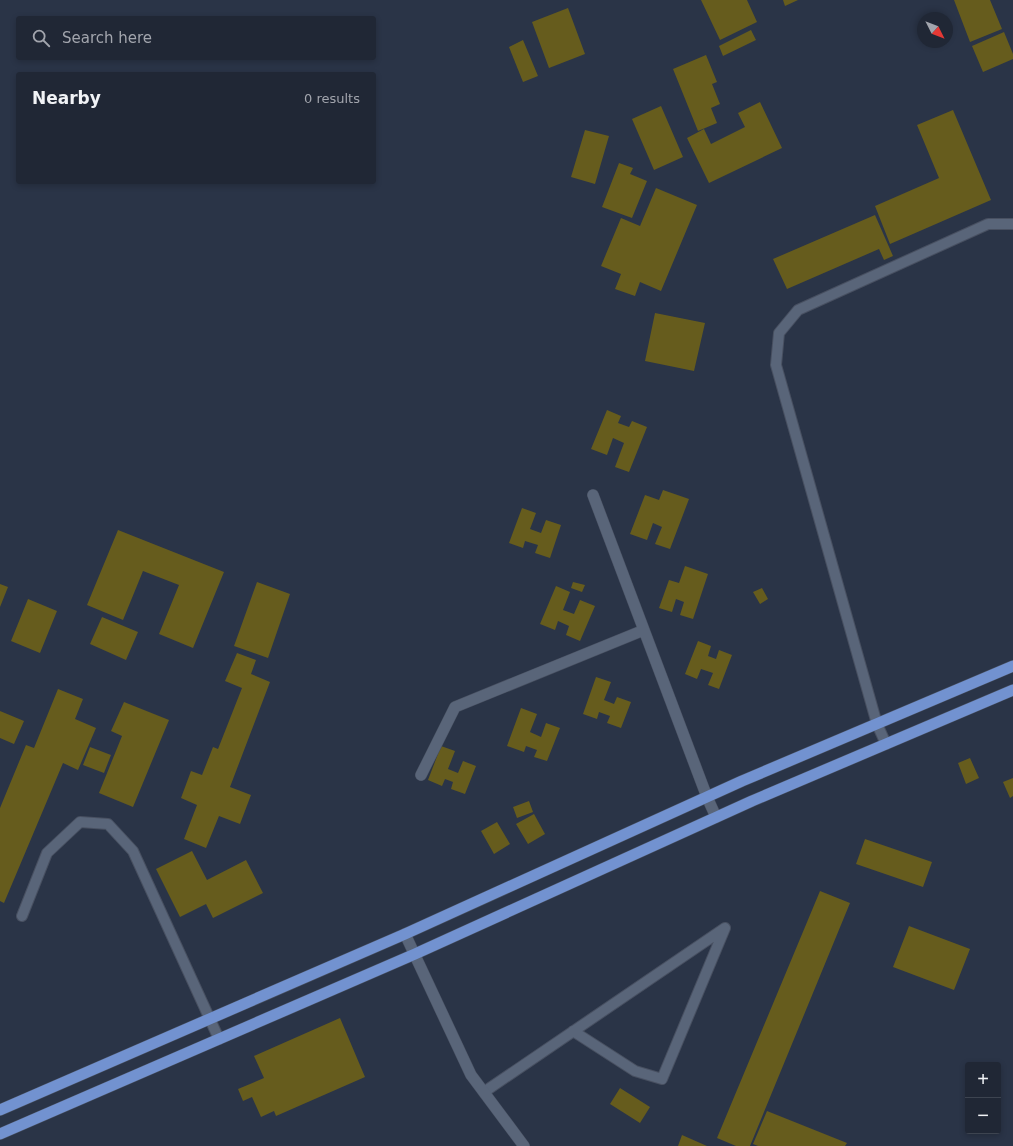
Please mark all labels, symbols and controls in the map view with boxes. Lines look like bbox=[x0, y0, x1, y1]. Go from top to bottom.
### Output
north arrow bbox=[917, 12, 953, 48]
search box bbox=[16, 16, 376, 60]
icon: search bbox=[30, 27, 52, 49]
text: Search here bbox=[62, 29, 152, 47]
text: Nearby bbox=[32, 88, 101, 108]
text: 0 results bbox=[304, 91, 360, 106]
map controls bbox=[965, 1062, 1001, 1134]
button: + bbox=[965, 1062, 1001, 1098]
button: − bbox=[965, 1098, 1001, 1134]

